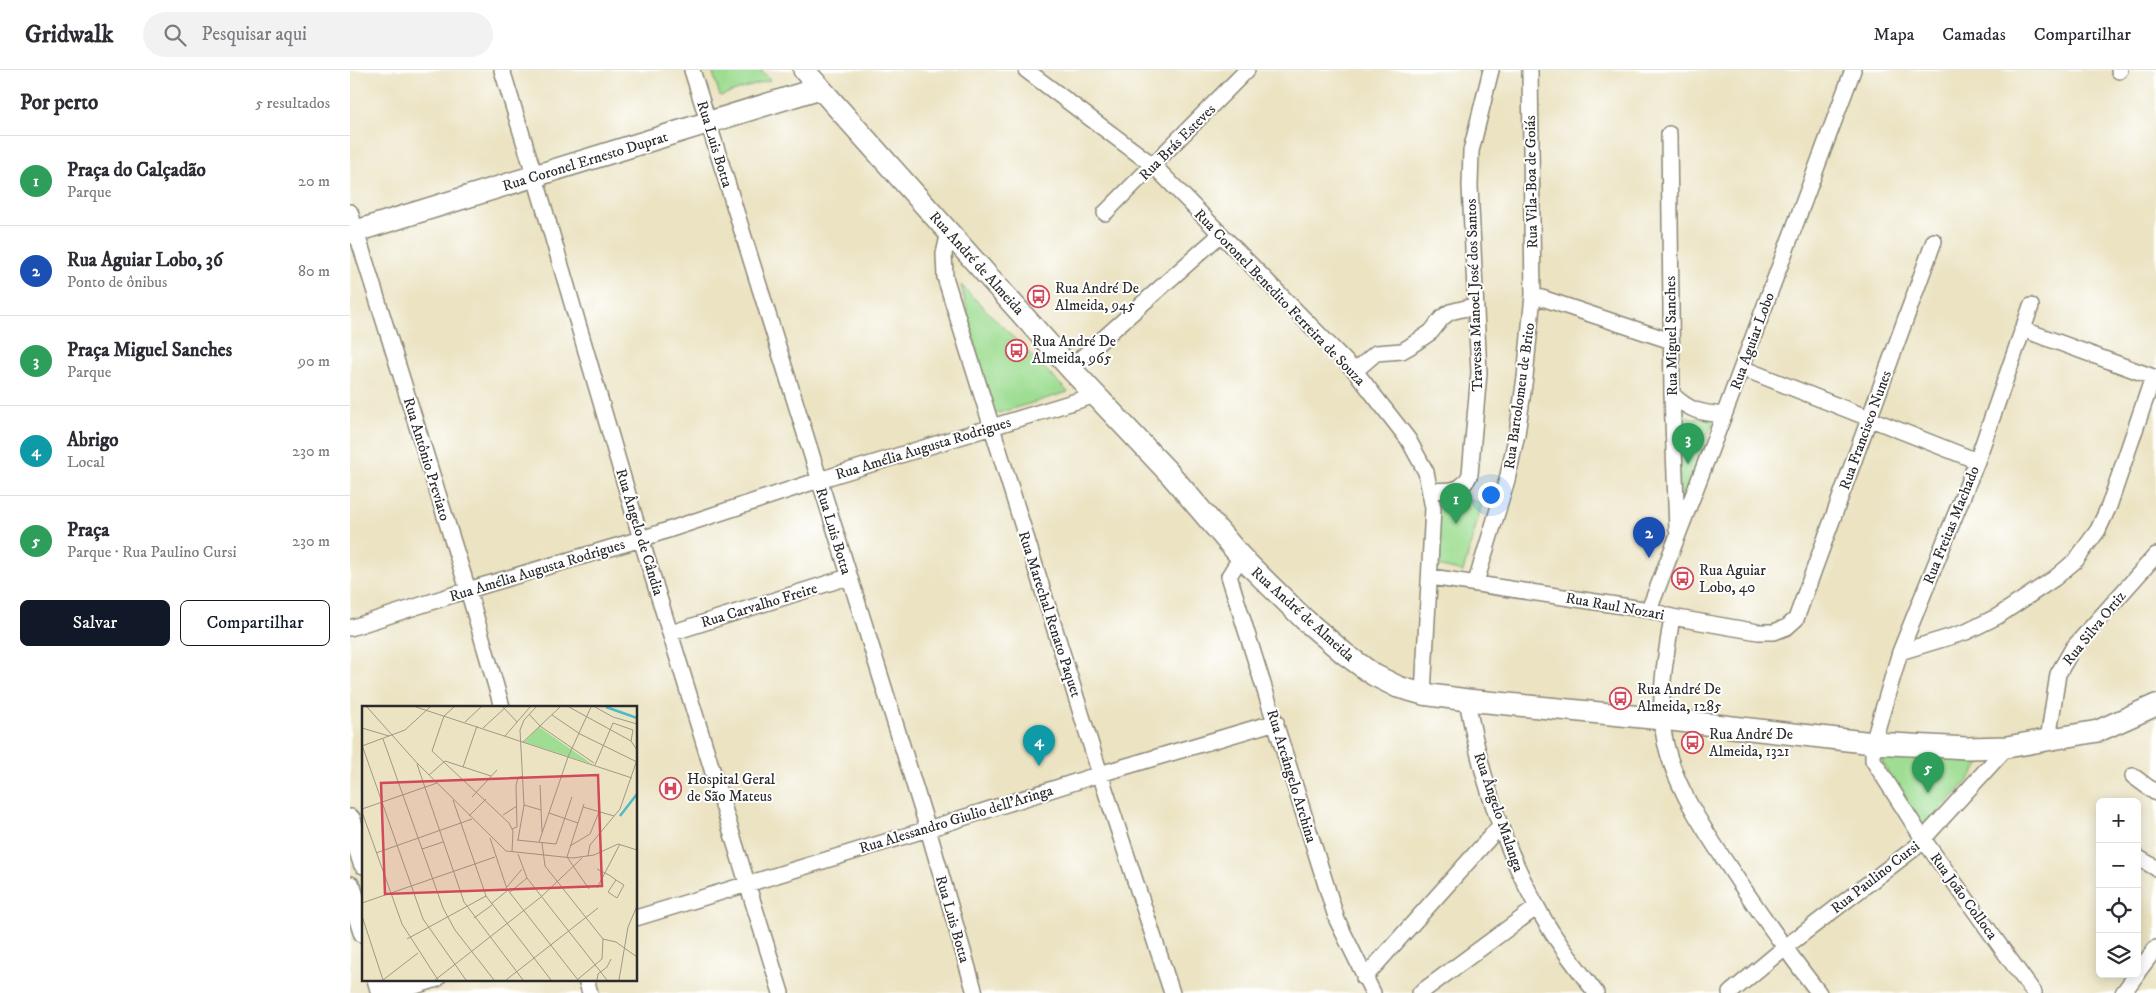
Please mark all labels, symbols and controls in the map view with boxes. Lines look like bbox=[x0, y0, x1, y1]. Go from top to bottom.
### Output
search box bbox=[143, 12, 493, 57]
text: Gridwalk bbox=[25, 20, 113, 50]
icon: search bbox=[161, 21, 189, 49]
text: Pesquisar aqui bbox=[201, 23, 307, 46]
text: Mapa bbox=[1874, 24, 1914, 46]
text: Camadas bbox=[1942, 24, 2006, 46]
text: Compartilhar bbox=[2034, 24, 2131, 46]
text: Por perto bbox=[20, 90, 98, 116]
text: 5 resultados bbox=[255, 93, 330, 113]
street label: Rua Luis Botta bbox=[692, 98, 737, 190]
street label: Rua Brás Esteves bbox=[1135, 100, 1220, 185]
street label: Rua Vila-Boa de Goiás bbox=[1521, 115, 1542, 249]
street label: Rua Coronel Ernesto Duprat bbox=[500, 127, 670, 196]
text: Praça do Calçadão bbox=[67, 159, 206, 182]
text: 1 bbox=[33, 171, 39, 191]
text: 20 m bbox=[298, 171, 330, 191]
text: Parque bbox=[67, 182, 111, 202]
street label: Travessa Manoel José dos Santos bbox=[1462, 198, 1487, 392]
street label: Rua Coronel Benedito Ferreira de Souza bbox=[1190, 205, 1370, 390]
street label: Rua André de Almeida bbox=[925, 208, 1029, 319]
text: Rua Aguiar Lobo, 36 bbox=[67, 249, 223, 272]
text: 2 bbox=[32, 261, 40, 281]
text: 80 m bbox=[298, 261, 330, 281]
text: Ponto de ônibus bbox=[67, 272, 167, 292]
street label: Rua Miguel Sanches bbox=[1661, 276, 1682, 396]
place label: Rua André De Almeida, 945 bbox=[1055, 279, 1139, 315]
bus stop icon: Rua André De Almeida, 945 bbox=[1027, 285, 1051, 309]
street label: Rua Aguiar Lobo bbox=[1726, 290, 1779, 393]
street label: Rua Bartolomeu de Brito bbox=[1500, 322, 1539, 471]
place label: Rua André De Almeida, 965 bbox=[1032, 332, 1116, 368]
bus stop icon: Rua André De Almeida, 965 bbox=[1004, 338, 1028, 362]
text: Praça Miguel Sanches bbox=[67, 339, 232, 362]
text: 3 bbox=[33, 351, 39, 371]
text: 90 m bbox=[298, 351, 330, 371]
text: Parque bbox=[67, 362, 111, 382]
street label: Rua Francisco Nunes bbox=[1835, 368, 1896, 492]
street label: Rua Antônio Previato bbox=[399, 395, 454, 523]
street label: Rua Amélia Augusta Rodrigues bbox=[833, 413, 1013, 484]
pin: 3 bbox=[1672, 423, 1704, 464]
text: Abrigo bbox=[67, 429, 118, 452]
text: 4 bbox=[31, 441, 41, 461]
text: 230 m bbox=[292, 441, 330, 461]
text: Local bbox=[67, 452, 105, 472]
street label: Rua Freitas Machado bbox=[1919, 463, 1984, 587]
street label: Rua Ângelo de Cândia bbox=[611, 466, 669, 598]
your location bbox=[1478, 482, 1504, 508]
pin: 1 bbox=[1440, 483, 1472, 524]
street label: Rua Luis Botta bbox=[811, 485, 856, 577]
pin: 2 bbox=[1633, 517, 1665, 558]
text: Praça bbox=[67, 519, 109, 542]
street label: Rua Marechal Renato Paquet bbox=[1014, 529, 1085, 700]
text: 5 bbox=[32, 531, 40, 551]
text: 230 m bbox=[292, 531, 330, 551]
street label: Rua Amélia Augusta Rodrigues bbox=[447, 535, 627, 606]
text: Parque · Rua Paulino Cursi bbox=[67, 542, 237, 562]
place label: Rua Aguiar Lobo, 40 bbox=[1699, 561, 1766, 597]
street label: Rua André de Almeida bbox=[1247, 563, 1359, 666]
bus stop icon: Rua Aguiar Lobo, 40 bbox=[1671, 567, 1695, 591]
street label: Rua Carvalho Freire bbox=[699, 579, 820, 632]
street label: Rua Silva Ortiz bbox=[2059, 587, 2131, 669]
street label: Rua Raul Nozari bbox=[1564, 588, 1666, 625]
button: Salvar bbox=[20, 600, 170, 646]
button: Compartilhar bbox=[180, 600, 330, 646]
place label: Rua André De Almeida, 1285 bbox=[1637, 680, 1722, 716]
bus stop icon: Rua André De Almeida, 1285 bbox=[1609, 686, 1633, 710]
inset map bbox=[362, 706, 638, 980]
street label: Rua Arcângelo Archina bbox=[1262, 707, 1321, 846]
pin: 4 bbox=[1023, 725, 1055, 766]
place label: Rua André De Almeida, 1321 bbox=[1709, 725, 1793, 761]
bus stop icon: Rua André De Almeida, 1321 bbox=[1681, 731, 1705, 755]
street label: Rua Ângelo Malanga bbox=[1469, 750, 1529, 875]
pin: 5 bbox=[1912, 752, 1944, 793]
place label: Hospital Geral de São Mateus bbox=[687, 770, 776, 806]
hospital icon: Hospital Geral de São Mateus bbox=[659, 776, 683, 800]
street label: Rua Alessandro Giulio dell'Aringa bbox=[857, 781, 1056, 858]
map controls bbox=[2096, 798, 2141, 978]
button: + bbox=[2096, 798, 2141, 843]
street label: Rua Paulino Cursi bbox=[1827, 837, 1924, 918]
button: − bbox=[2096, 843, 2141, 888]
street label: Rua João Colloca bbox=[1926, 849, 2002, 944]
street label: Rua Luis Botta bbox=[931, 873, 974, 965]
button: locate bbox=[2096, 888, 2141, 933]
button: layers bbox=[2096, 933, 2141, 978]

